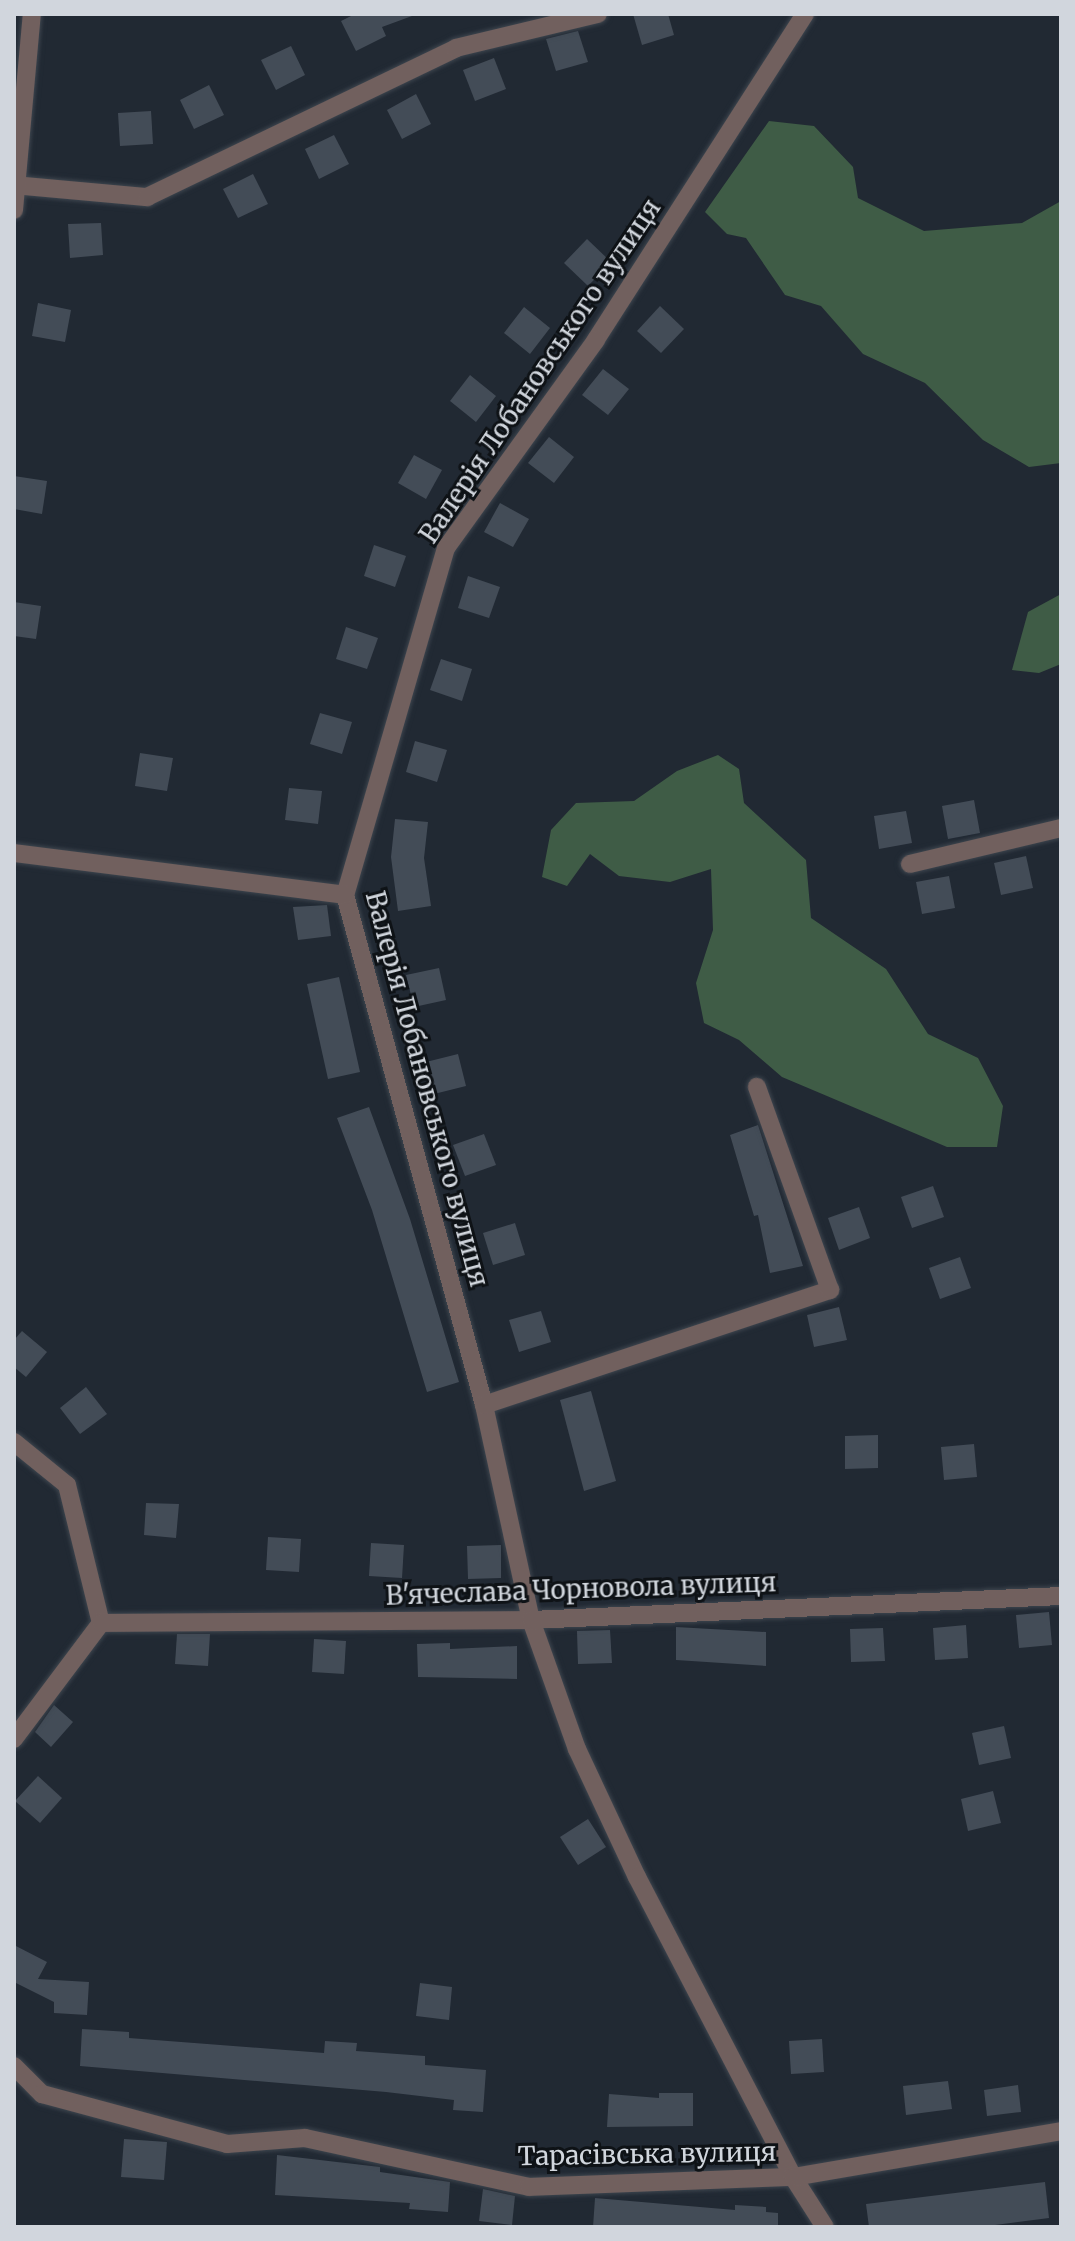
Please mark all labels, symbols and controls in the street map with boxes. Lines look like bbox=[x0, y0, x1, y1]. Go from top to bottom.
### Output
street label: Валерія Лобановського вулиця bbox=[413, 193, 667, 549]
street label: Валерія Лобановського вулиця bbox=[359, 888, 495, 1290]
street label: В'ячеслава Чорновола вулиця bbox=[385, 1567, 777, 1611]
street label: Тарасівська вулиця bbox=[517, 2136, 777, 2172]

